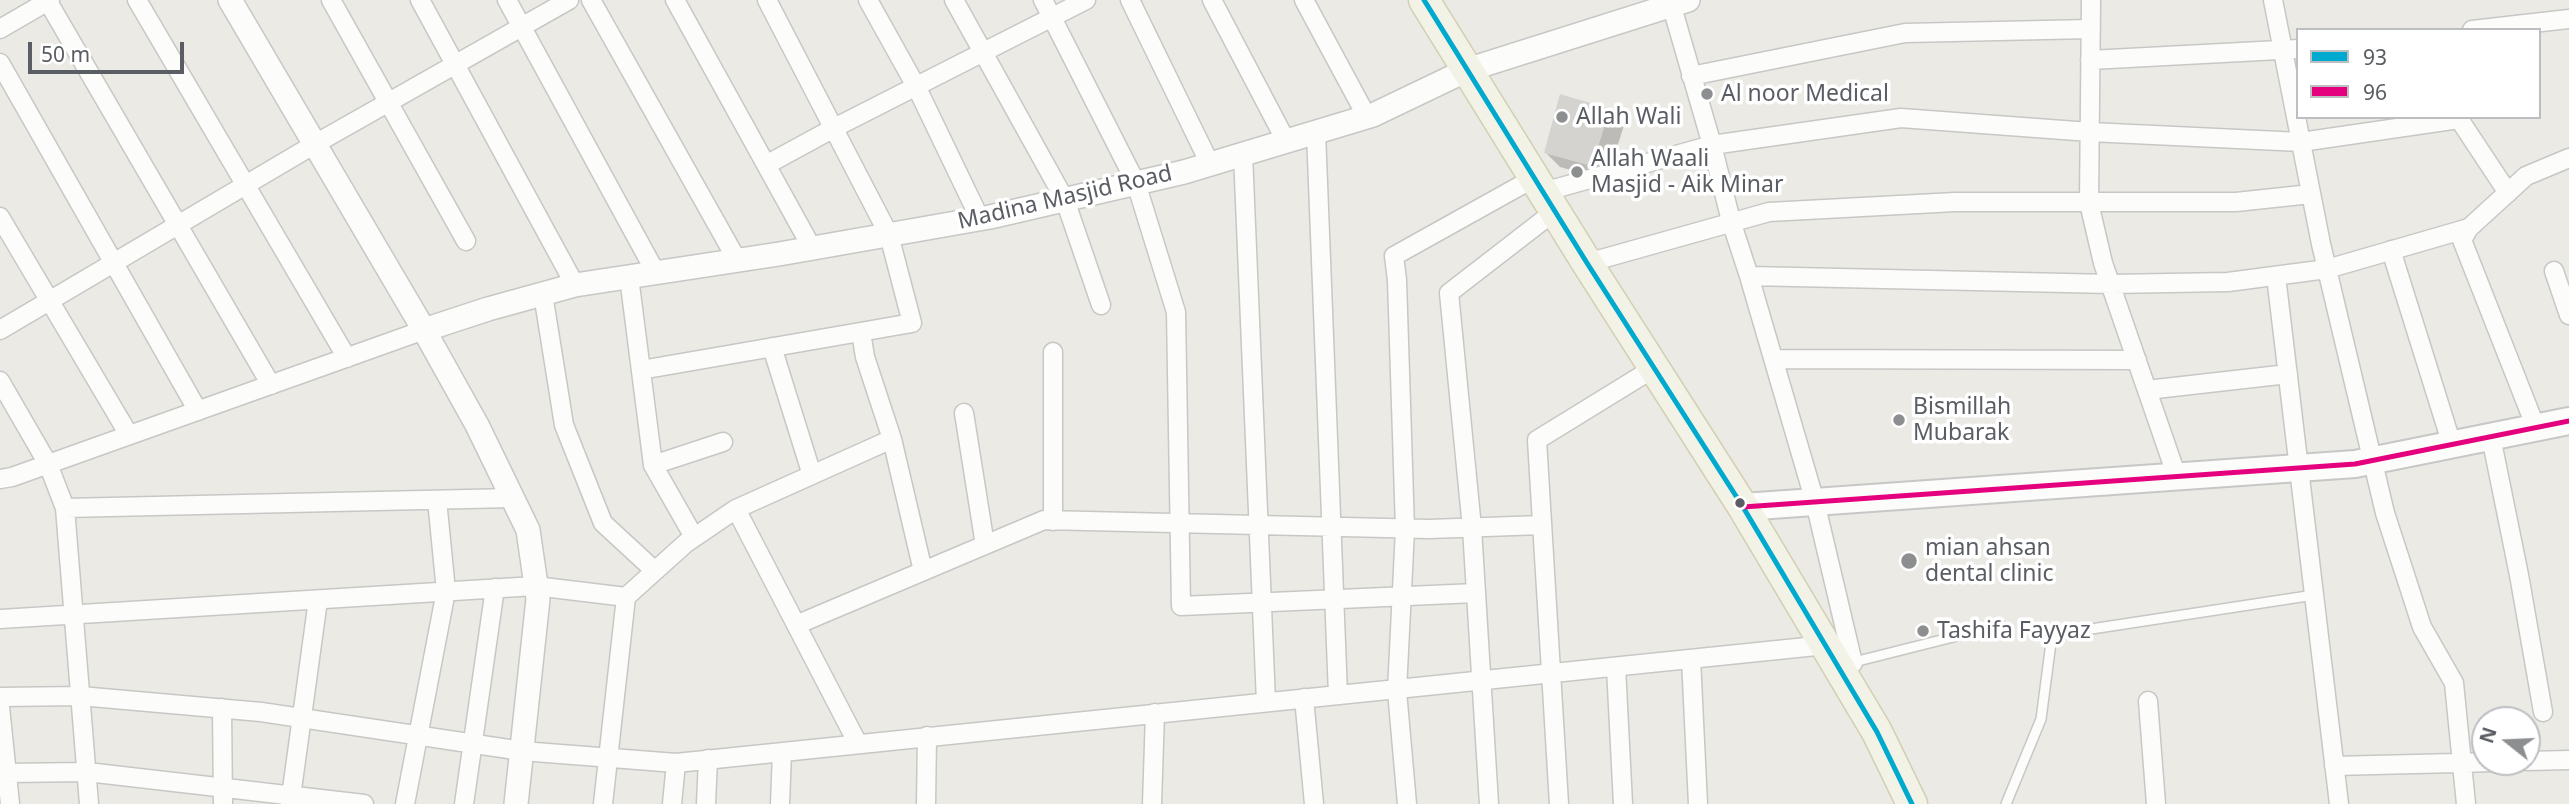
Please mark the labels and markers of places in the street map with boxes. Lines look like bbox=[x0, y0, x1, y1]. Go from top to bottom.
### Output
place label: Al noor Medical bbox=[1721, 80, 1889, 108]
marker: Al noor Medical bbox=[1699, 86, 1715, 102]
place label: Allah Wali bbox=[1576, 103, 1681, 131]
marker: Allah Wali bbox=[1554, 109, 1570, 125]
place label: Allah Waali Masjid - Aik Minar bbox=[1591, 145, 1783, 199]
marker: Allah Waali Masjid - Aik Minar bbox=[1569, 164, 1585, 180]
place label: Bismillah Mubarak bbox=[1913, 393, 2011, 447]
marker: Bismillah Mubarak bbox=[1891, 412, 1907, 428]
unlabelled marker bbox=[1733, 496, 1747, 510]
place label: mian ahsan dental clinic bbox=[1925, 534, 2054, 588]
marker: mian ahsan dental clinic bbox=[1899, 551, 1919, 571]
place label: Tashifa Fayyaz bbox=[1937, 617, 2091, 645]
marker: Tashifa Fayyaz bbox=[1915, 623, 1931, 639]

